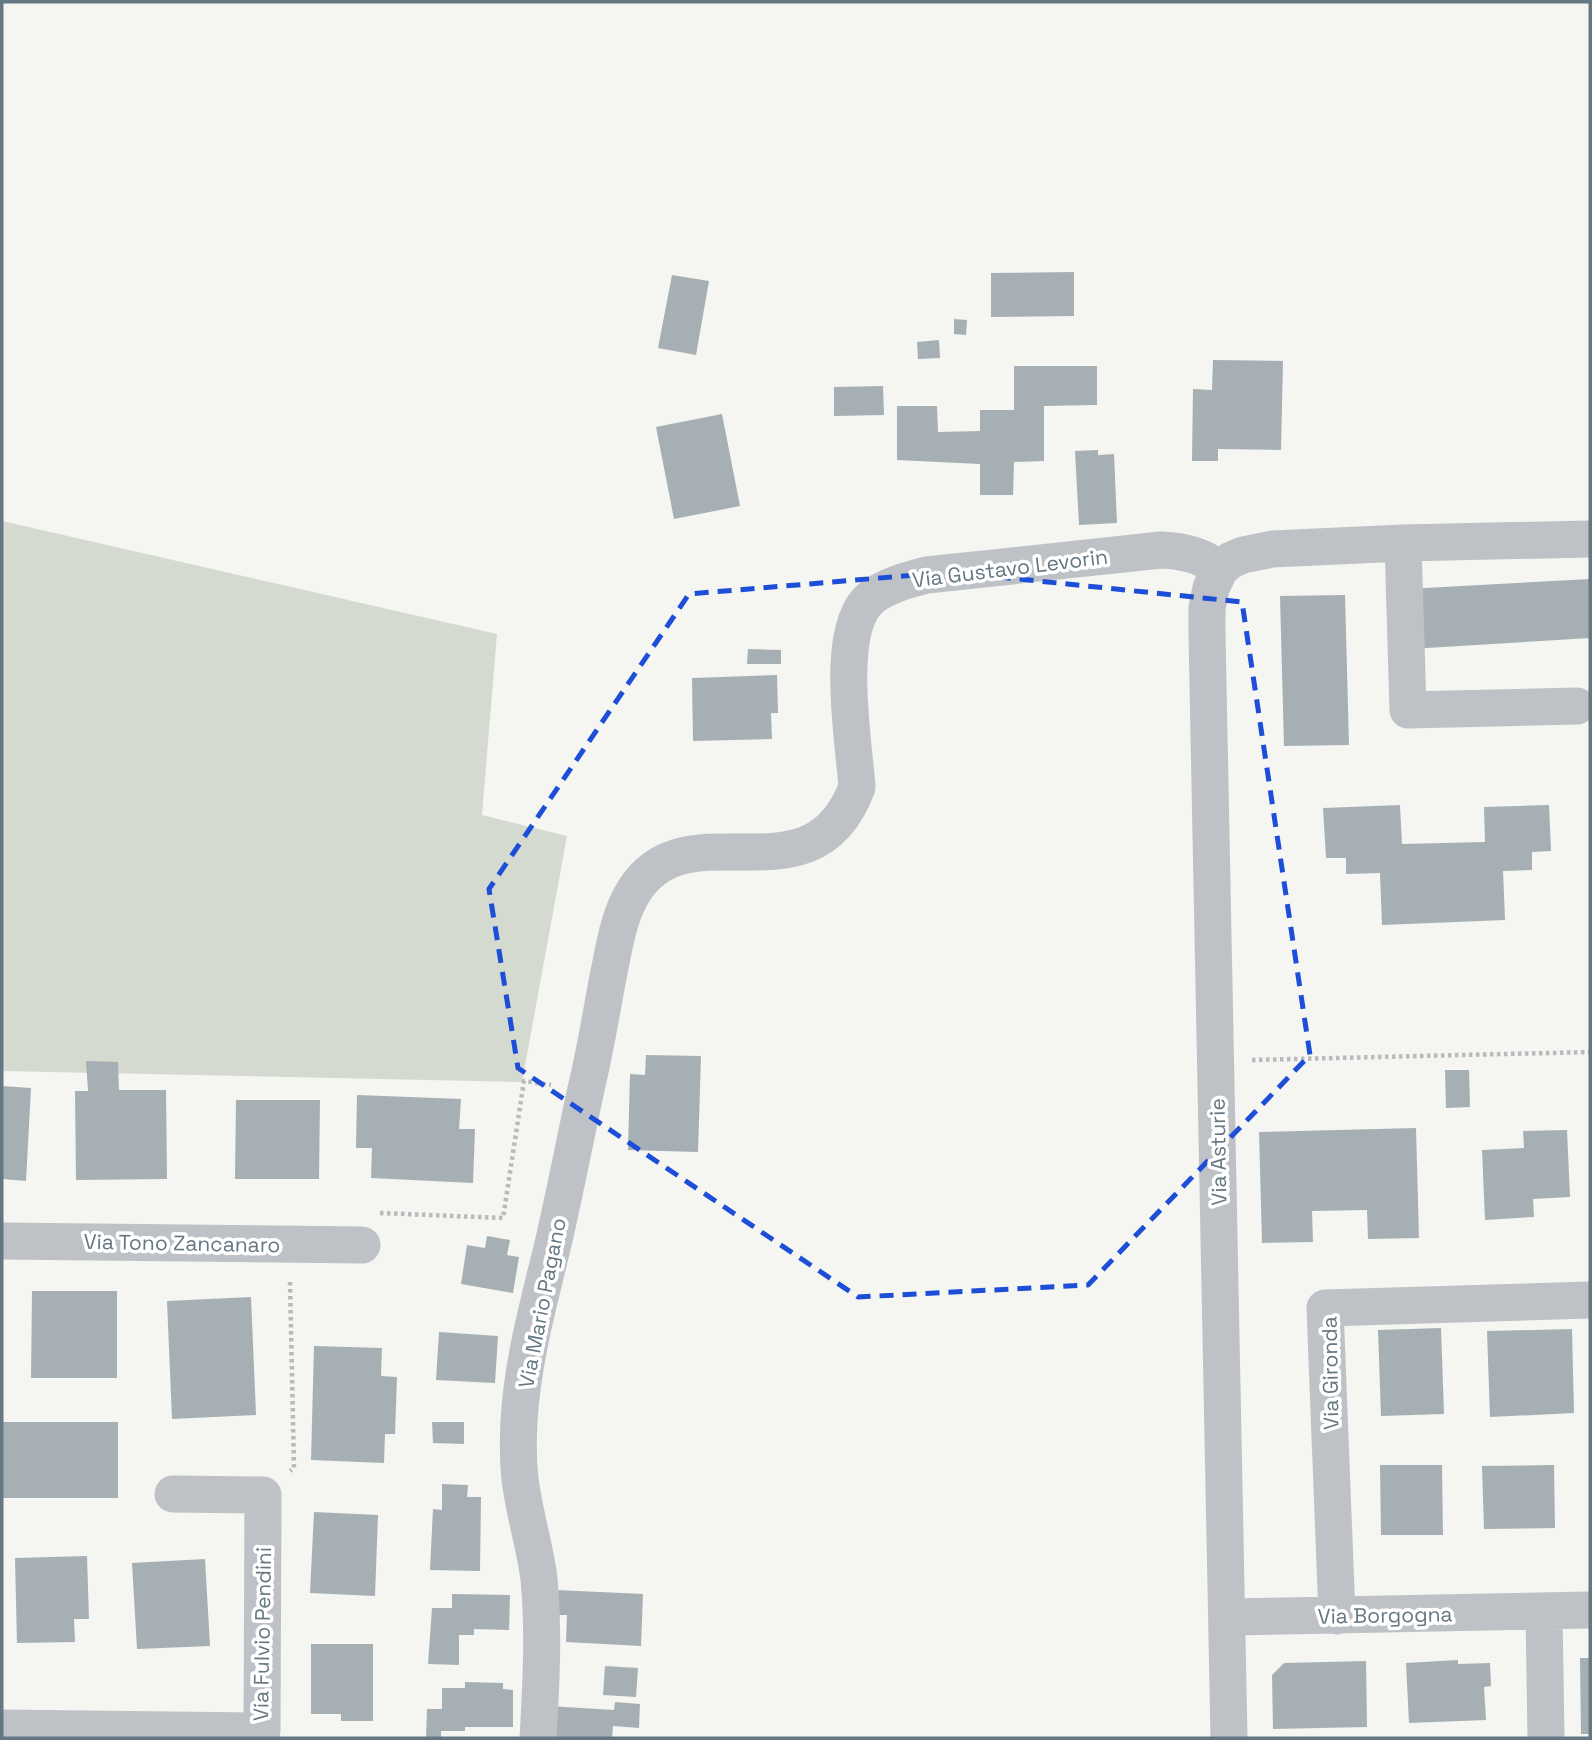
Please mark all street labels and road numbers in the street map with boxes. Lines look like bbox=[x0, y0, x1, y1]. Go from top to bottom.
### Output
street label: Via Gustavo Levorin bbox=[911, 543, 1109, 593]
street label: Via Asturie bbox=[1204, 1098, 1232, 1206]
street label: Via Mario Pagano bbox=[512, 1216, 572, 1390]
street label: Via Tono Zancanaro bbox=[83, 1228, 281, 1258]
street label: Via Gironda bbox=[1316, 1316, 1344, 1430]
street label: Via Fulvio Pendini bbox=[247, 1547, 277, 1721]
street label: Via Borgogna bbox=[1317, 1600, 1453, 1630]

